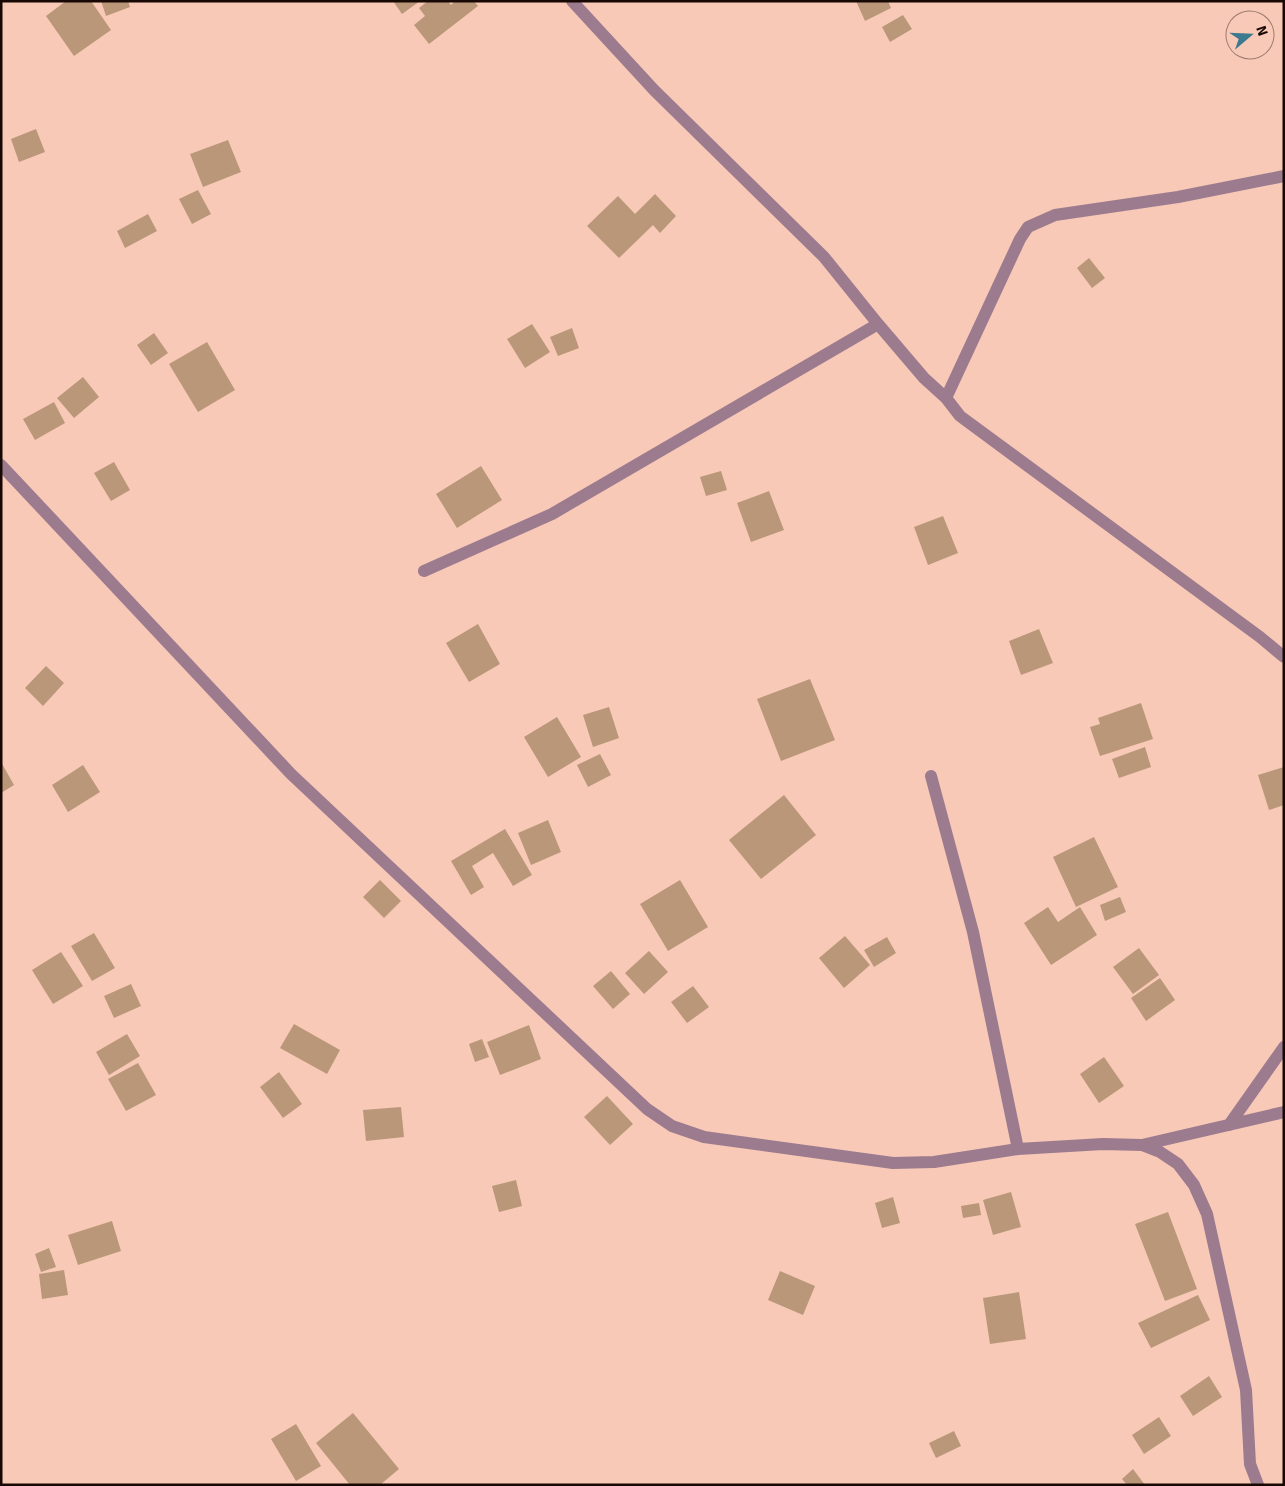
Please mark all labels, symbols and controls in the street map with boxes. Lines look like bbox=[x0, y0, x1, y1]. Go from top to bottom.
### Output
north arrow bbox=[1225, 10, 1275, 60]
text: N bbox=[1252, 24, 1271, 38]

